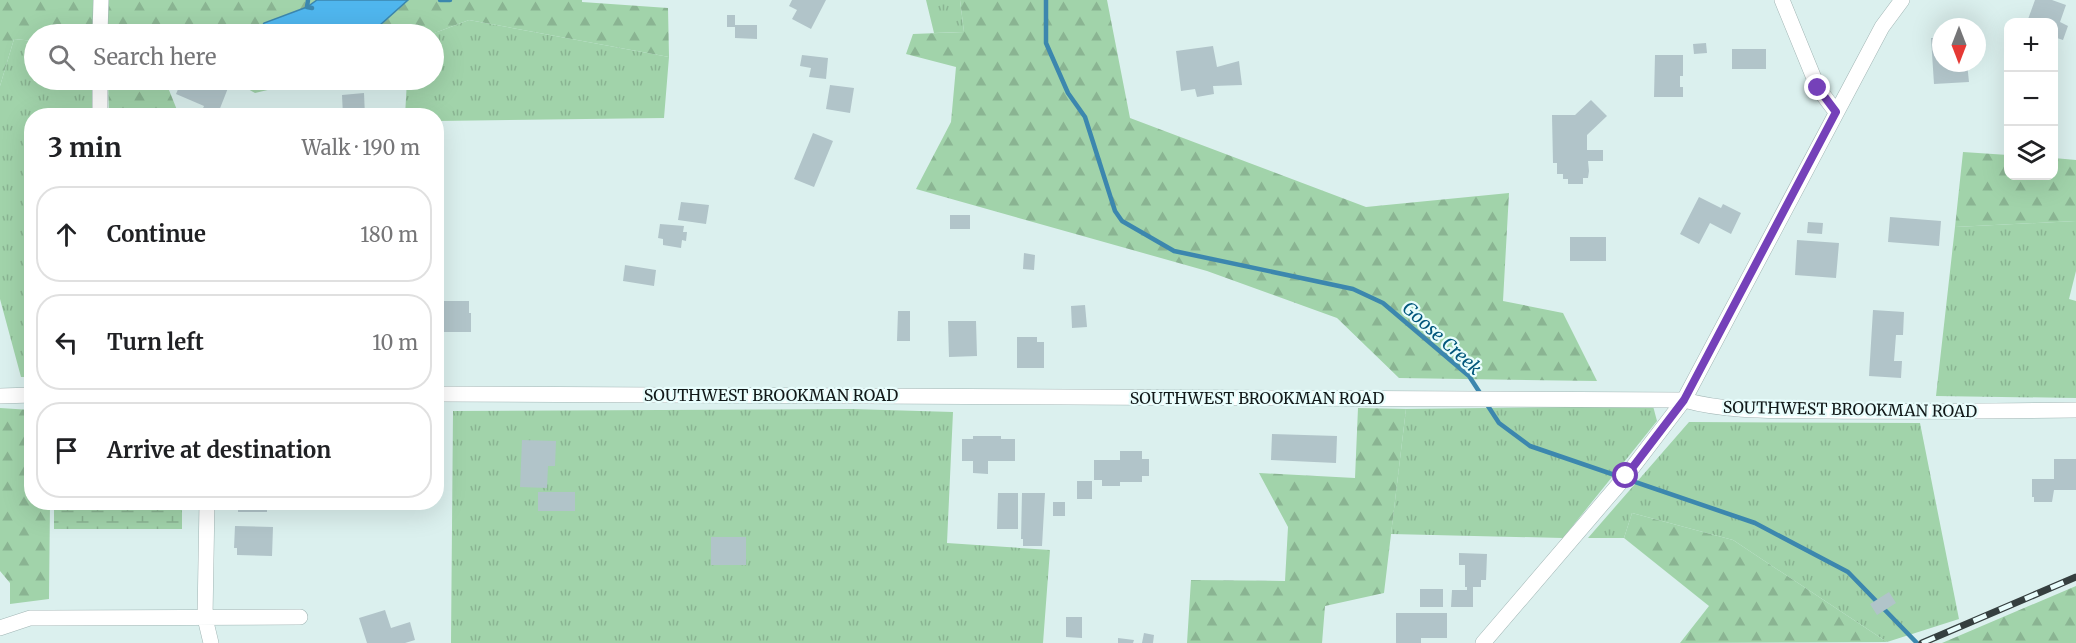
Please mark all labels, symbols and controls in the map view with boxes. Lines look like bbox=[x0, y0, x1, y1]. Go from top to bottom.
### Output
north arrow bbox=[1932, 18, 1986, 72]
map controls bbox=[2004, 18, 2058, 180]
button: + bbox=[2004, 18, 2058, 72]
search box bbox=[24, 24, 444, 90]
icon: search bbox=[45, 41, 78, 74]
text: Search here bbox=[93, 43, 216, 71]
button: − bbox=[2004, 72, 2058, 126]
route end bbox=[1804, 74, 1830, 100]
button: layers bbox=[2004, 126, 2058, 180]
text: 3 min bbox=[48, 131, 122, 164]
text: Walk · 190 m bbox=[302, 135, 420, 160]
icon: ahead bbox=[50, 218, 83, 251]
text: Continue bbox=[107, 220, 206, 248]
text: 180 m bbox=[360, 222, 418, 247]
water label: Goose Creek bbox=[1398, 296, 1486, 380]
icon: left bbox=[50, 326, 83, 359]
text: Turn left bbox=[107, 328, 204, 356]
text: 10 m bbox=[372, 330, 418, 355]
street label: SOUTHWEST BROOKMAN ROAD bbox=[644, 385, 898, 405]
street label: SOUTHWEST BROOKMAN ROAD bbox=[1130, 388, 1384, 408]
street label: SOUTHWEST BROOKMAN ROAD bbox=[1723, 397, 1977, 421]
icon: arrive bbox=[50, 434, 83, 467]
text: Arrive at destination bbox=[107, 436, 331, 464]
route start bbox=[1612, 462, 1638, 488]

